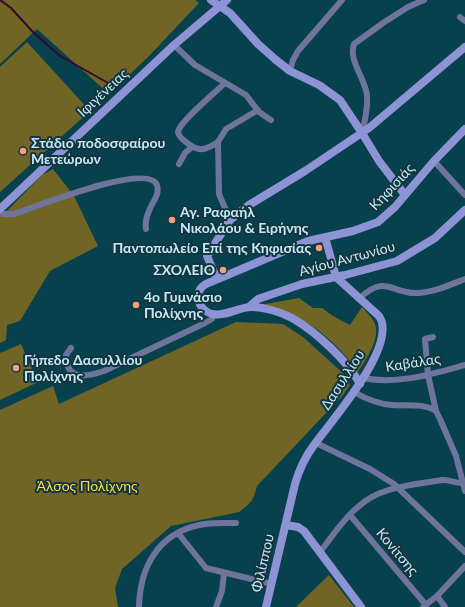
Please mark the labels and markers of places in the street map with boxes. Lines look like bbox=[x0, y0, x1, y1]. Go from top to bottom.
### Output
place label: Στάδιο ποδοσφαίρου Μετεώρων bbox=[31, 135, 165, 168]
marker: Στάδιο ποδοσφαίρου Μετεώρων bbox=[18, 146, 28, 156]
place label: Αγ. Ραφαήλ Νικολάου & Ειρήνης bbox=[180, 204, 308, 236]
marker: Αγ. Ραφαήλ Νικολάου & Ειρήνης bbox=[167, 215, 177, 225]
place label: Παντοπωλείο Επί της Κηφισίας bbox=[112, 240, 311, 256]
marker: Παντοπωλείο Επί της Κηφισίας bbox=[314, 243, 324, 253]
place label: ΣΧΟΛΕΙΟ bbox=[153, 262, 215, 278]
marker: ΣΧΟΛΕΙΟ bbox=[218, 265, 228, 275]
place label: 4ο Γυμνάσιο Πολίχνης bbox=[144, 289, 222, 322]
marker: 4ο Γυμνάσιο Πολίχνης bbox=[131, 300, 141, 310]
place label: Γήπεδο Δασυλλίου Πολίχνης bbox=[24, 352, 142, 384]
marker: Γήπεδο Δασυλλίου Πολίχνης bbox=[11, 363, 21, 373]

